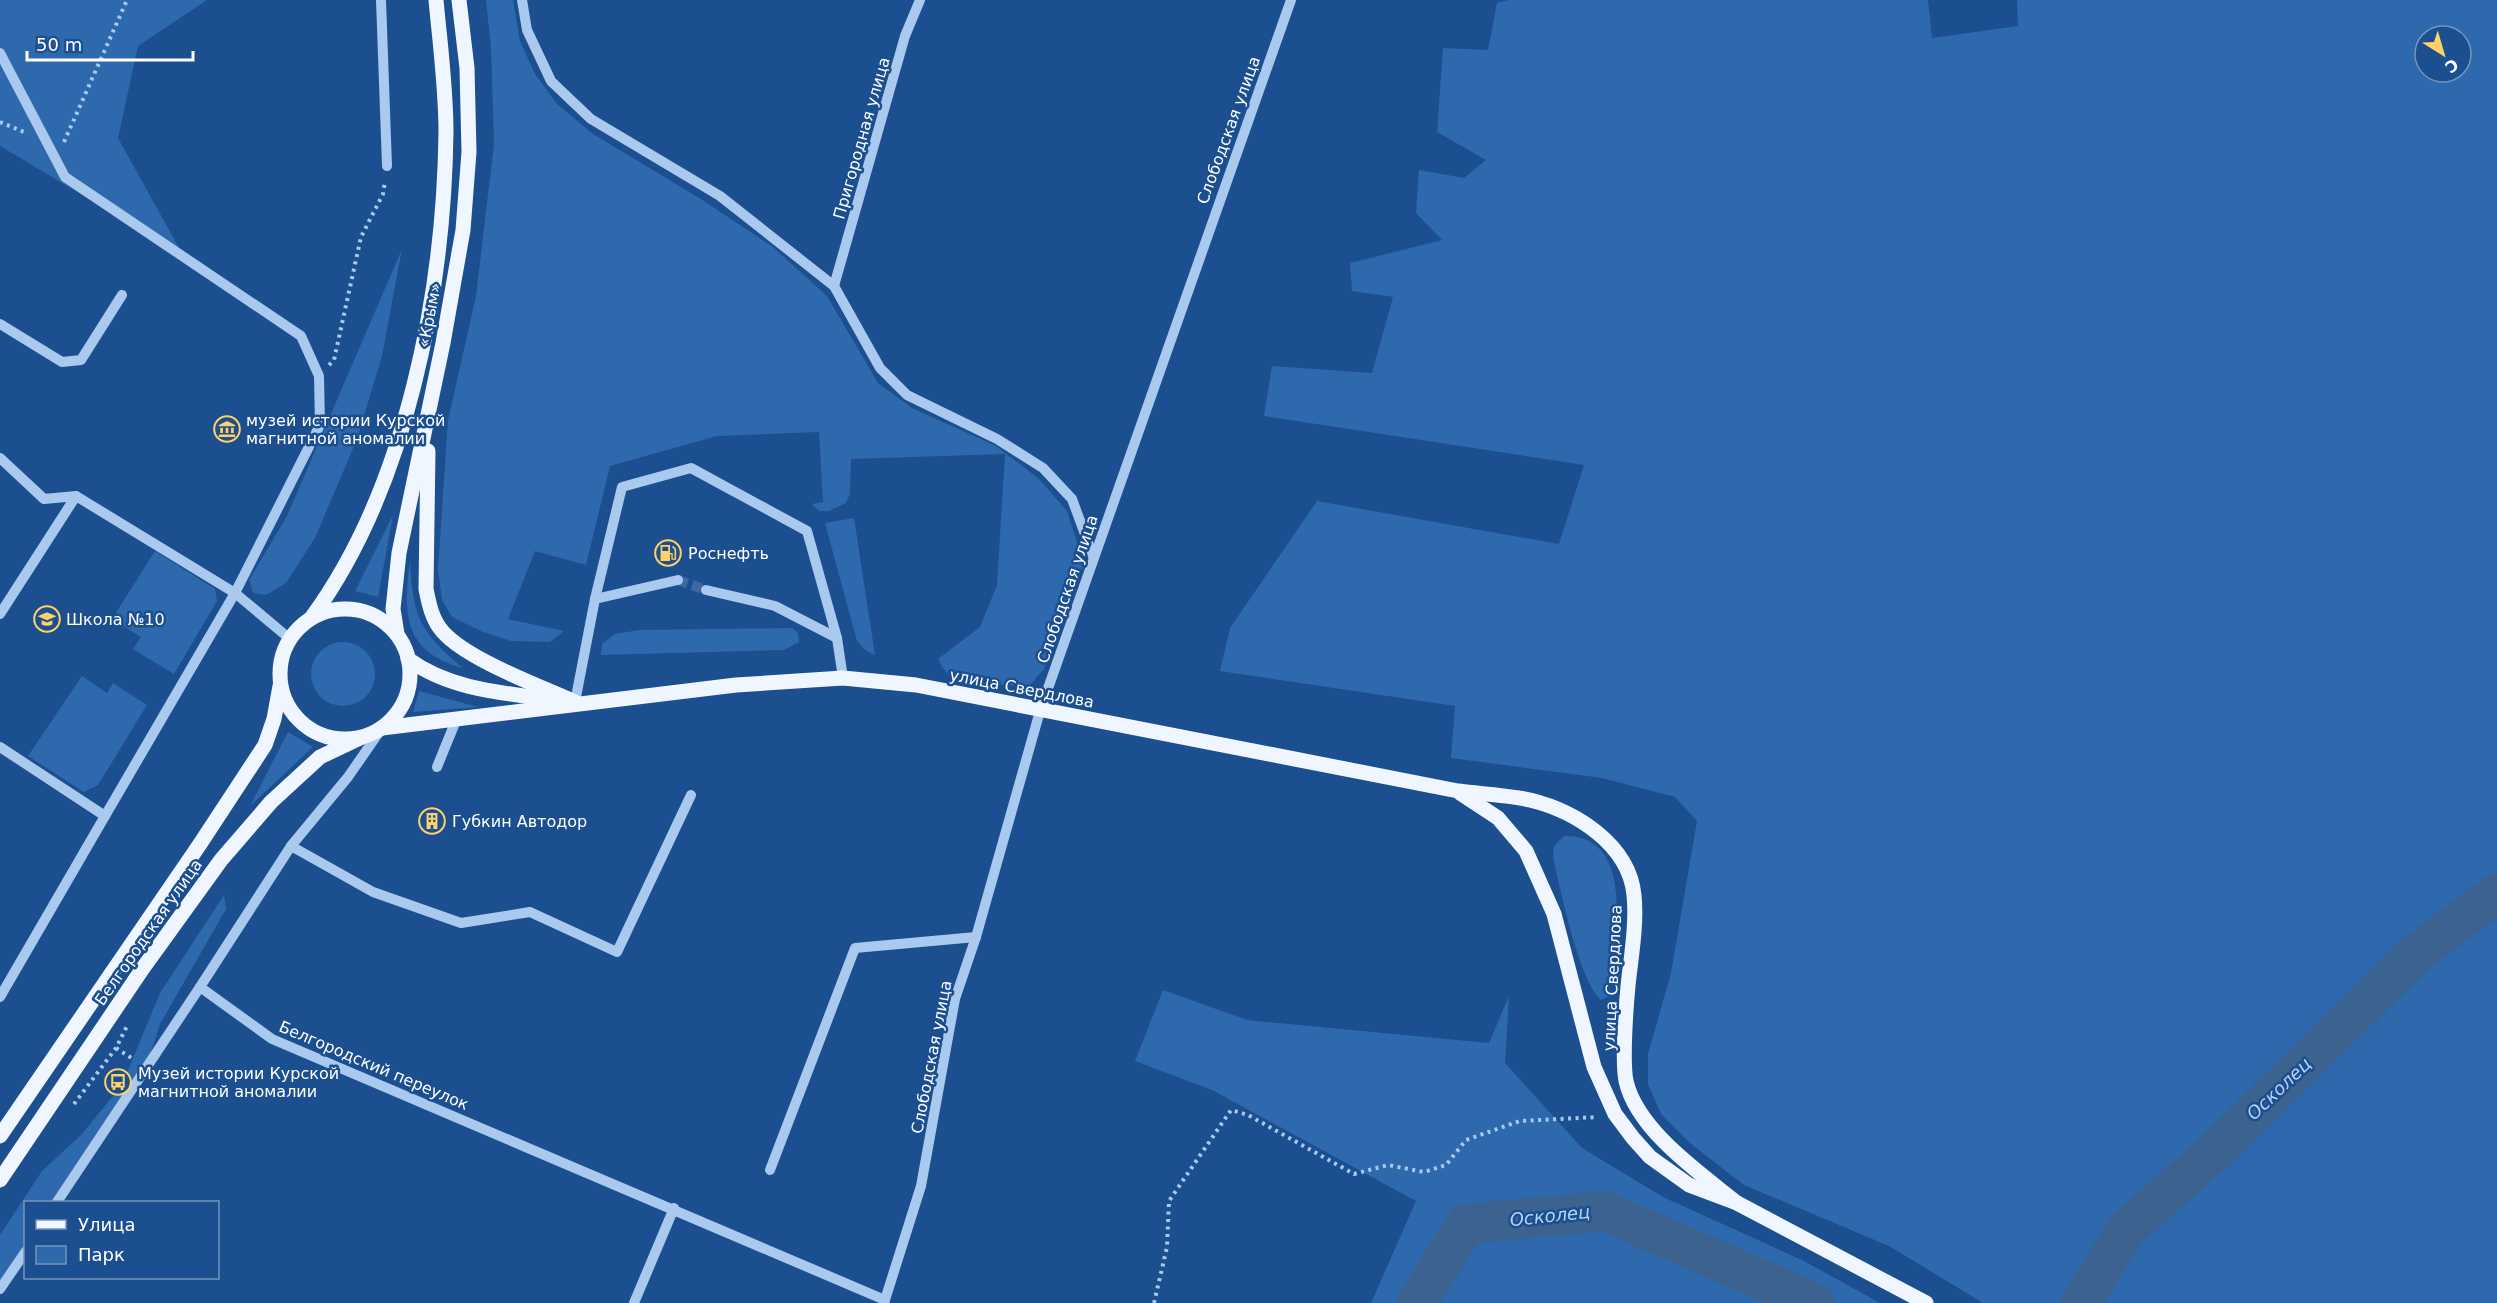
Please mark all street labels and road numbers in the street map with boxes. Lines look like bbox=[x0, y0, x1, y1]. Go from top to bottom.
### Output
street label: Слободская улица bbox=[1193, 54, 1264, 207]
street label: Пригородная улица bbox=[829, 55, 894, 221]
street label: «Крым» bbox=[414, 281, 445, 349]
street label: Слободская улица bbox=[1033, 512, 1102, 666]
street label: улица Свердлова bbox=[948, 665, 1096, 712]
street label: Белгородская улица bbox=[91, 856, 206, 1009]
street label: улица Свердлова bbox=[1599, 904, 1626, 1052]
street label: Слободская улица bbox=[907, 979, 956, 1135]
street label: Белгородский переулок bbox=[276, 1017, 472, 1114]

